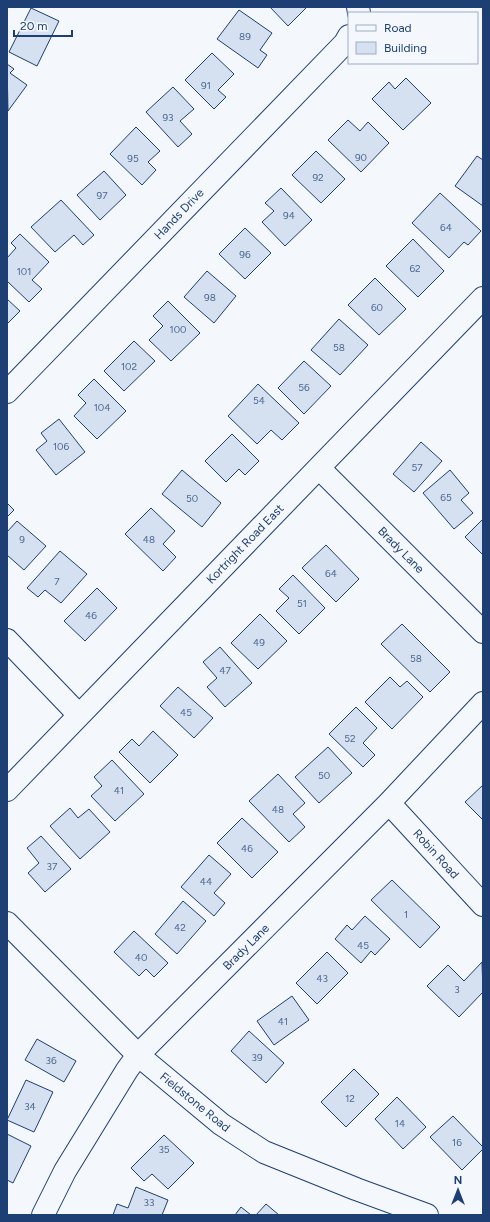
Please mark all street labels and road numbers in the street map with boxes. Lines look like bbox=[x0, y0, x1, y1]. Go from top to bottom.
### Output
street label: Hands Drive bbox=[151, 185, 207, 242]
street label: Kortright Road East bbox=[204, 501, 287, 587]
street label: Brady Lane bbox=[375, 524, 427, 576]
street label: Robin Road bbox=[410, 826, 462, 882]
street label: Brady Lane bbox=[220, 921, 272, 973]
street label: Fieldstone Road bbox=[157, 1069, 233, 1135]

